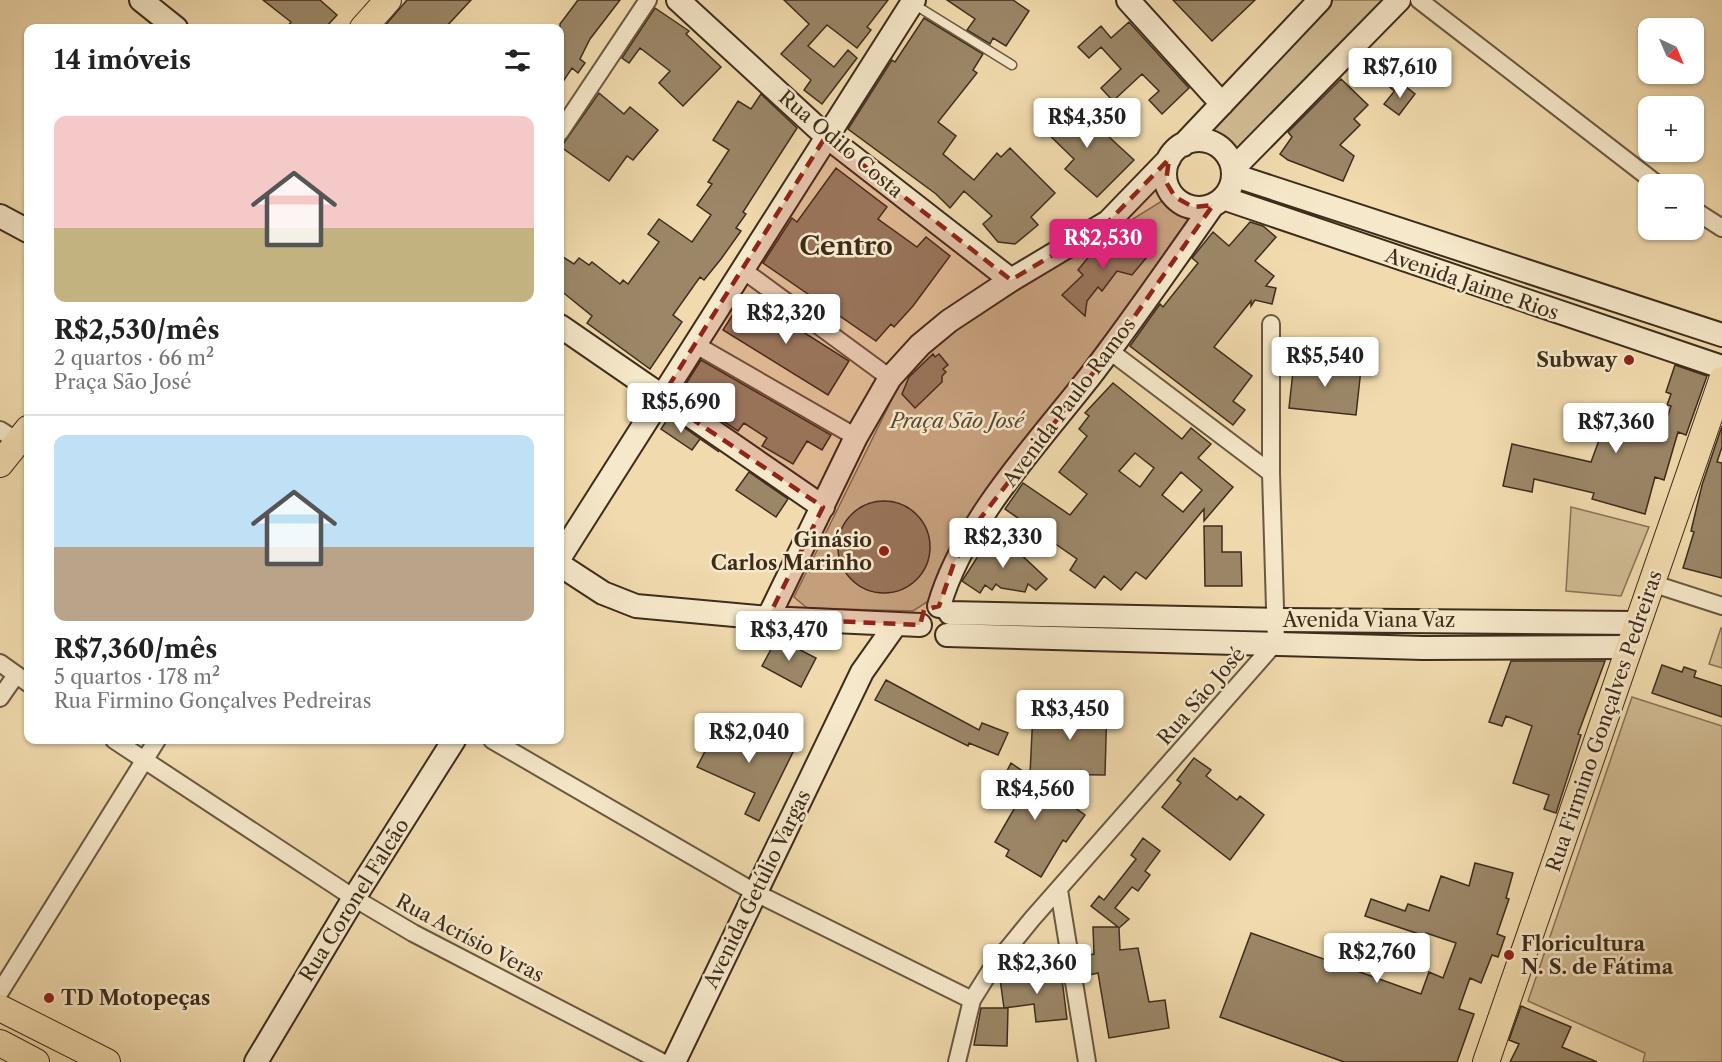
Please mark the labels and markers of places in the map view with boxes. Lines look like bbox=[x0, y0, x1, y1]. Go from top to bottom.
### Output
pin: R$7,610 bbox=[1345, 48, 1455, 99]
pin: R$4,350 bbox=[1032, 98, 1142, 149]
pin: R$2,530 bbox=[1048, 219, 1158, 270]
pin: R$2,320 bbox=[731, 294, 841, 345]
pin: R$5,540 bbox=[1270, 337, 1380, 388]
place label: Subway bbox=[1536, 348, 1618, 372]
marker: Subway bbox=[1622, 353, 1636, 367]
pin: R$5,690 bbox=[626, 383, 736, 434]
pin: R$7,360 bbox=[1561, 403, 1671, 454]
pin: R$2,330 bbox=[948, 518, 1058, 569]
place label: Ginásio Carlos Marinho bbox=[711, 528, 872, 575]
marker: Ginásio Carlos Marinho bbox=[877, 544, 891, 558]
pin: R$3,470 bbox=[734, 611, 844, 662]
pin: R$3,450 bbox=[1015, 690, 1125, 741]
pin: R$2,040 bbox=[694, 713, 804, 764]
pin: R$4,560 bbox=[980, 770, 1090, 821]
place label: Floricultura N. S. de Fátima bbox=[1521, 932, 1674, 979]
pin: R$2,760 bbox=[1322, 933, 1432, 984]
pin: R$2,360 bbox=[982, 944, 1092, 995]
marker: Floricultura N. S. de Fátima bbox=[1502, 948, 1516, 962]
place label: TD Motopeças bbox=[61, 986, 210, 1010]
marker: TD Motopeças bbox=[42, 991, 56, 1005]

